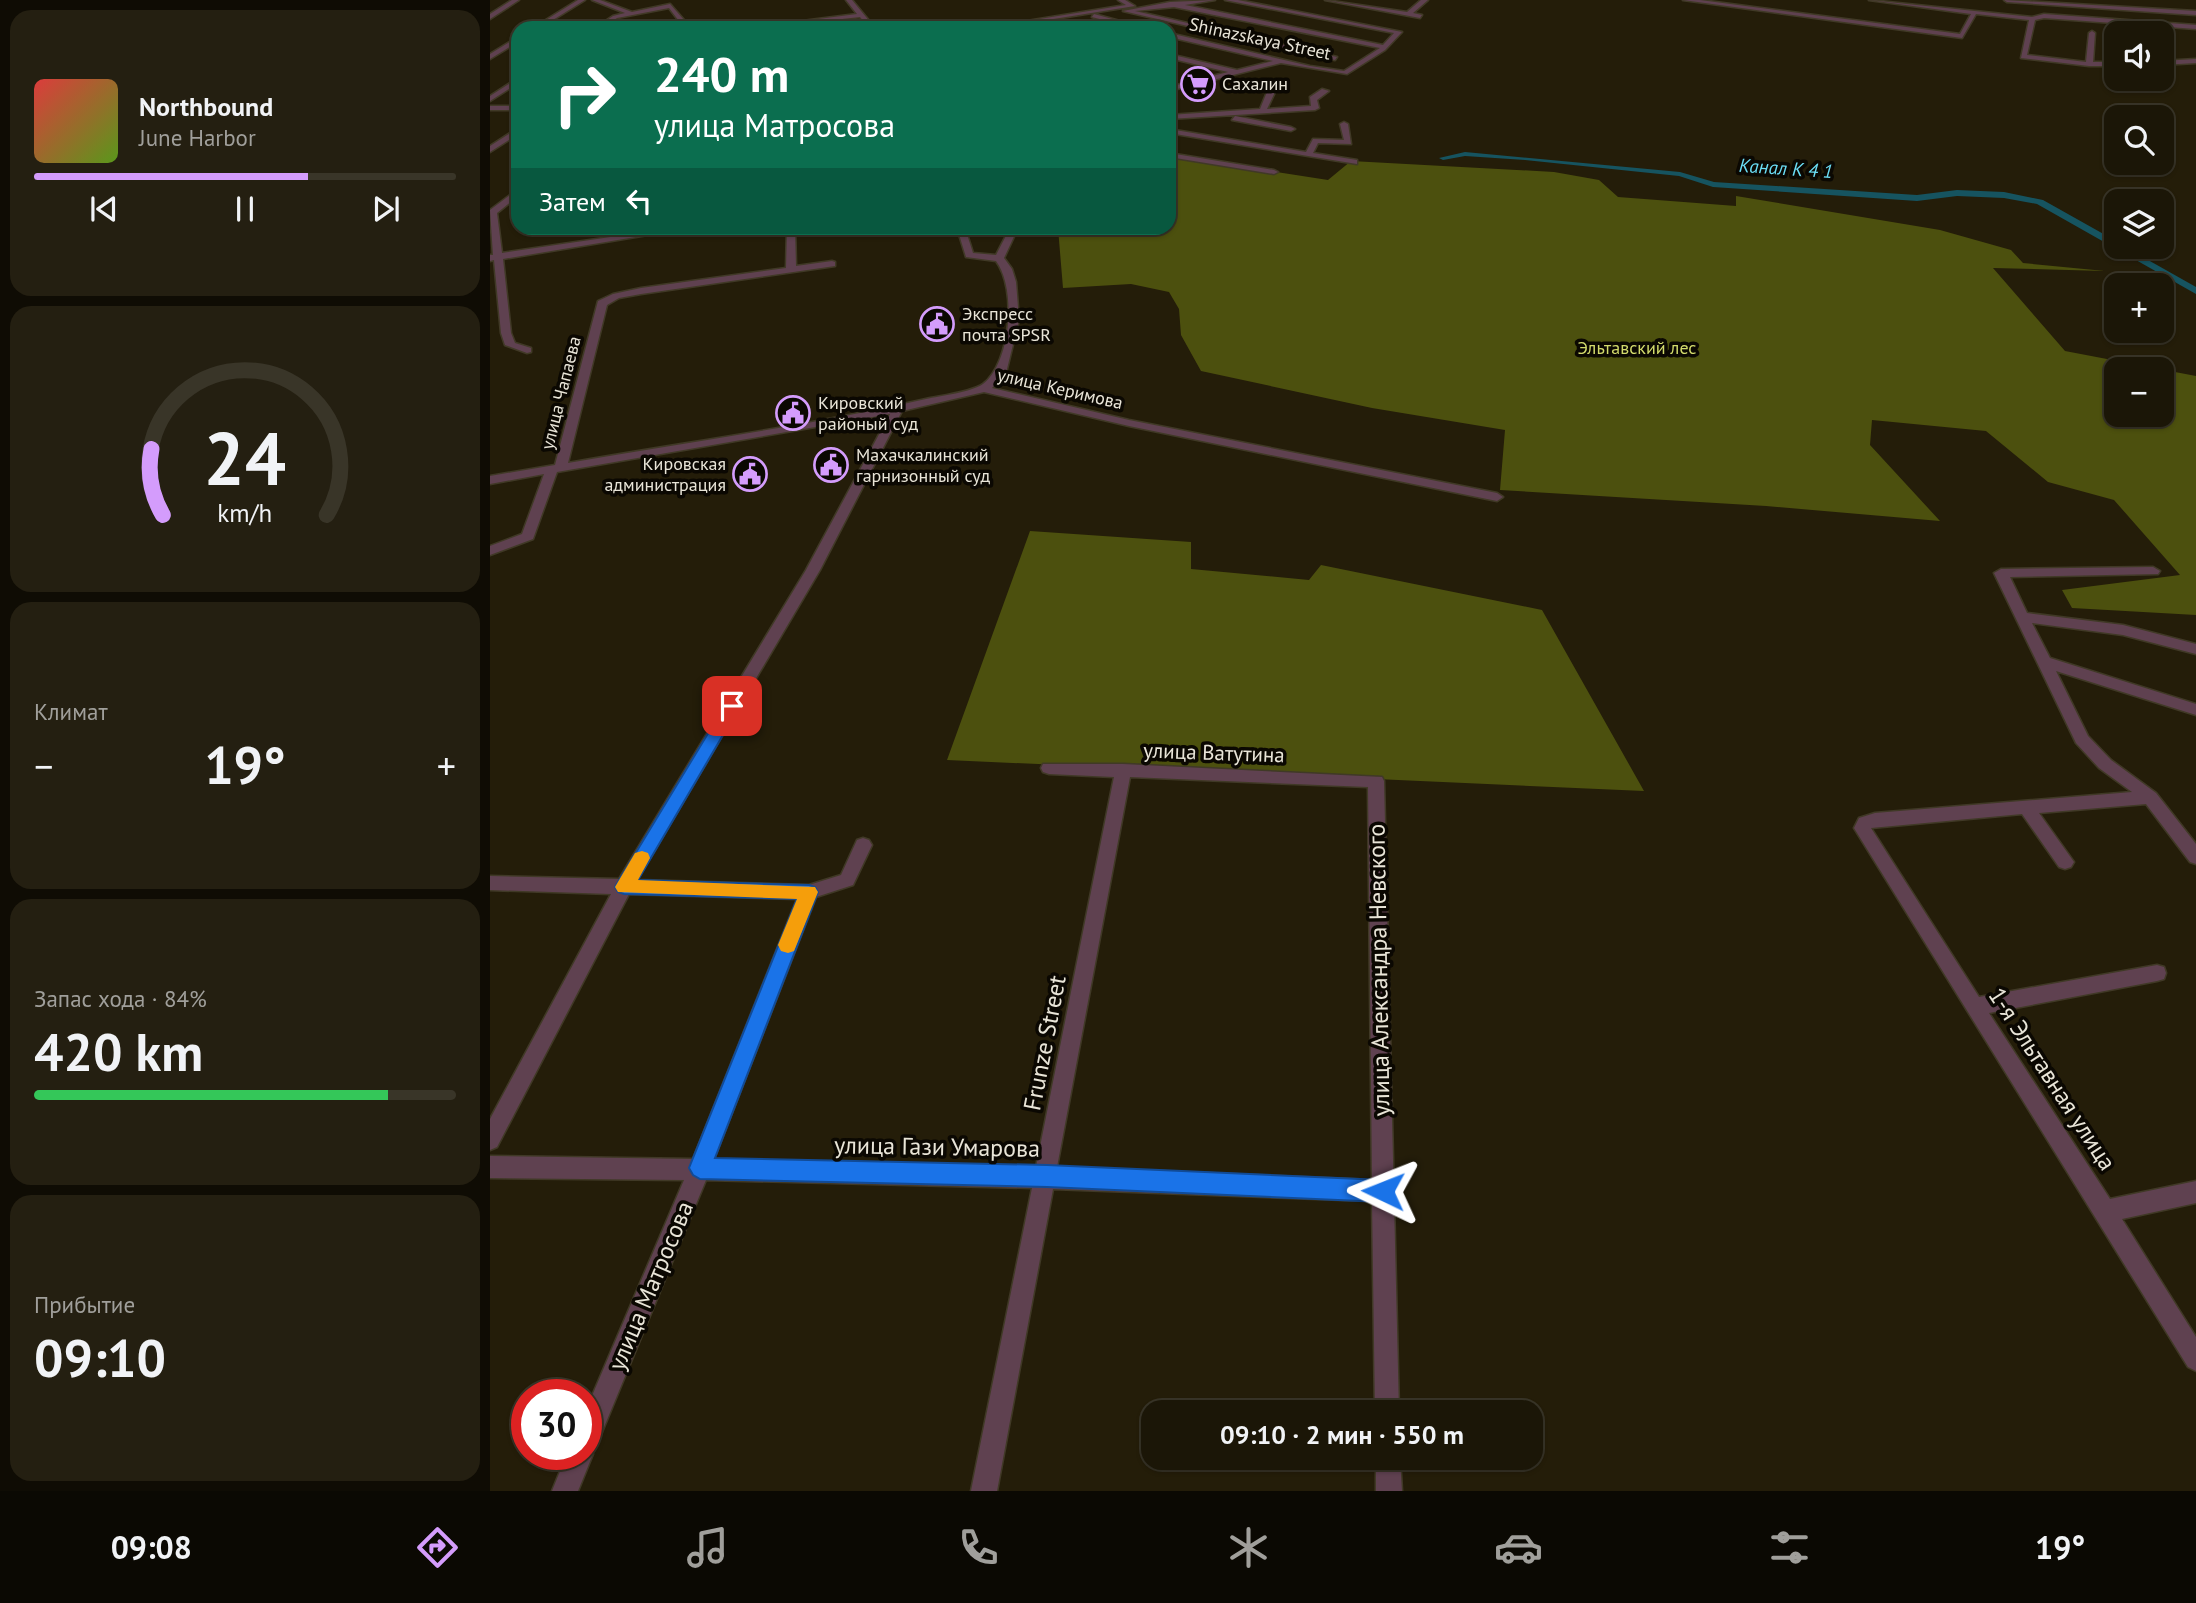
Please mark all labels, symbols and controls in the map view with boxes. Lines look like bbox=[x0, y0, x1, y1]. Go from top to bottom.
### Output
street label: Shinazskaya Street bbox=[1187, 12, 1333, 65]
map controls bbox=[2104, 21, 2174, 427]
button: sound bbox=[2104, 21, 2174, 91]
text: 240 m bbox=[654, 42, 789, 106]
icon: right bbox=[539, 49, 630, 140]
supermarket icon: Сахалин bbox=[1179, 65, 1217, 103]
place label: Сахалин bbox=[1222, 72, 1288, 95]
text: Northbound bbox=[139, 90, 273, 123]
text: улица Матросова bbox=[654, 104, 895, 146]
button: search bbox=[2104, 105, 2174, 175]
text: June Harbor bbox=[139, 123, 256, 152]
water label: Канал К 4 1 bbox=[1738, 153, 1834, 183]
icon: left bbox=[620, 182, 658, 220]
text: Затем bbox=[539, 185, 606, 218]
button: layers bbox=[2104, 189, 2174, 259]
icon: previous bbox=[85, 190, 123, 228]
icon: pause bbox=[226, 190, 264, 228]
icon: next bbox=[367, 190, 405, 228]
button: + bbox=[2104, 273, 2174, 343]
place label: Экспресс почта SPSR bbox=[962, 302, 1051, 346]
public building icon: Экспресс почта SPSR bbox=[918, 305, 956, 343]
street label: улица Чапаева bbox=[535, 334, 586, 452]
park label: Эльтавский лес bbox=[1578, 336, 1696, 359]
button: − bbox=[2104, 357, 2174, 427]
street label: улица Керимова bbox=[995, 363, 1125, 414]
place label: Кировский районый суд bbox=[818, 391, 918, 435]
public building icon: Кировский районый суд bbox=[774, 394, 812, 432]
text: 24 bbox=[204, 412, 286, 506]
place label: Махачкалинский гарнизонный суд bbox=[856, 443, 990, 487]
public building icon: Махачкалинский гарнизонный суд bbox=[812, 446, 850, 484]
place label: Кировская администрация bbox=[604, 452, 726, 496]
public building icon: Кировская администрация bbox=[731, 455, 769, 493]
text: km/h bbox=[218, 497, 272, 529]
pin bbox=[702, 676, 762, 736]
icon: arrive bbox=[713, 687, 751, 725]
text: Климат bbox=[34, 697, 108, 726]
text: 19° bbox=[204, 731, 286, 798]
street label: улица Ватутина bbox=[1143, 737, 1285, 768]
text: − bbox=[34, 741, 53, 790]
text: + bbox=[437, 741, 456, 790]
street label: улица Александра Невского bbox=[1360, 823, 1397, 1117]
street label: Frunze Street bbox=[1016, 973, 1073, 1113]
street label: 1-я Эльтавная улица bbox=[1982, 981, 2123, 1176]
text: Запас хода · 84% bbox=[34, 984, 207, 1013]
text: 420 km bbox=[34, 1018, 203, 1085]
street label: улица Гази Умарова bbox=[834, 1129, 1040, 1164]
position arrow bbox=[1346, 1154, 1420, 1228]
street label: улица Матросова bbox=[601, 1197, 700, 1375]
text: Прибытие bbox=[34, 1290, 135, 1319]
text: 09:10 bbox=[34, 1324, 166, 1391]
speed limit sign: 30 bbox=[511, 1379, 602, 1470]
text: 09:10 · 2 мин · 550 m bbox=[1220, 1418, 1464, 1451]
icon: directions bbox=[413, 1523, 462, 1572]
icon: music bbox=[683, 1523, 732, 1572]
icon: phone bbox=[954, 1523, 1003, 1572]
icon: climate bbox=[1224, 1523, 1273, 1572]
icon: car bbox=[1494, 1523, 1543, 1572]
icon: filters bbox=[1765, 1523, 1814, 1572]
text: 09:08 bbox=[111, 1526, 192, 1568]
text: 19° bbox=[2035, 1526, 2085, 1568]

